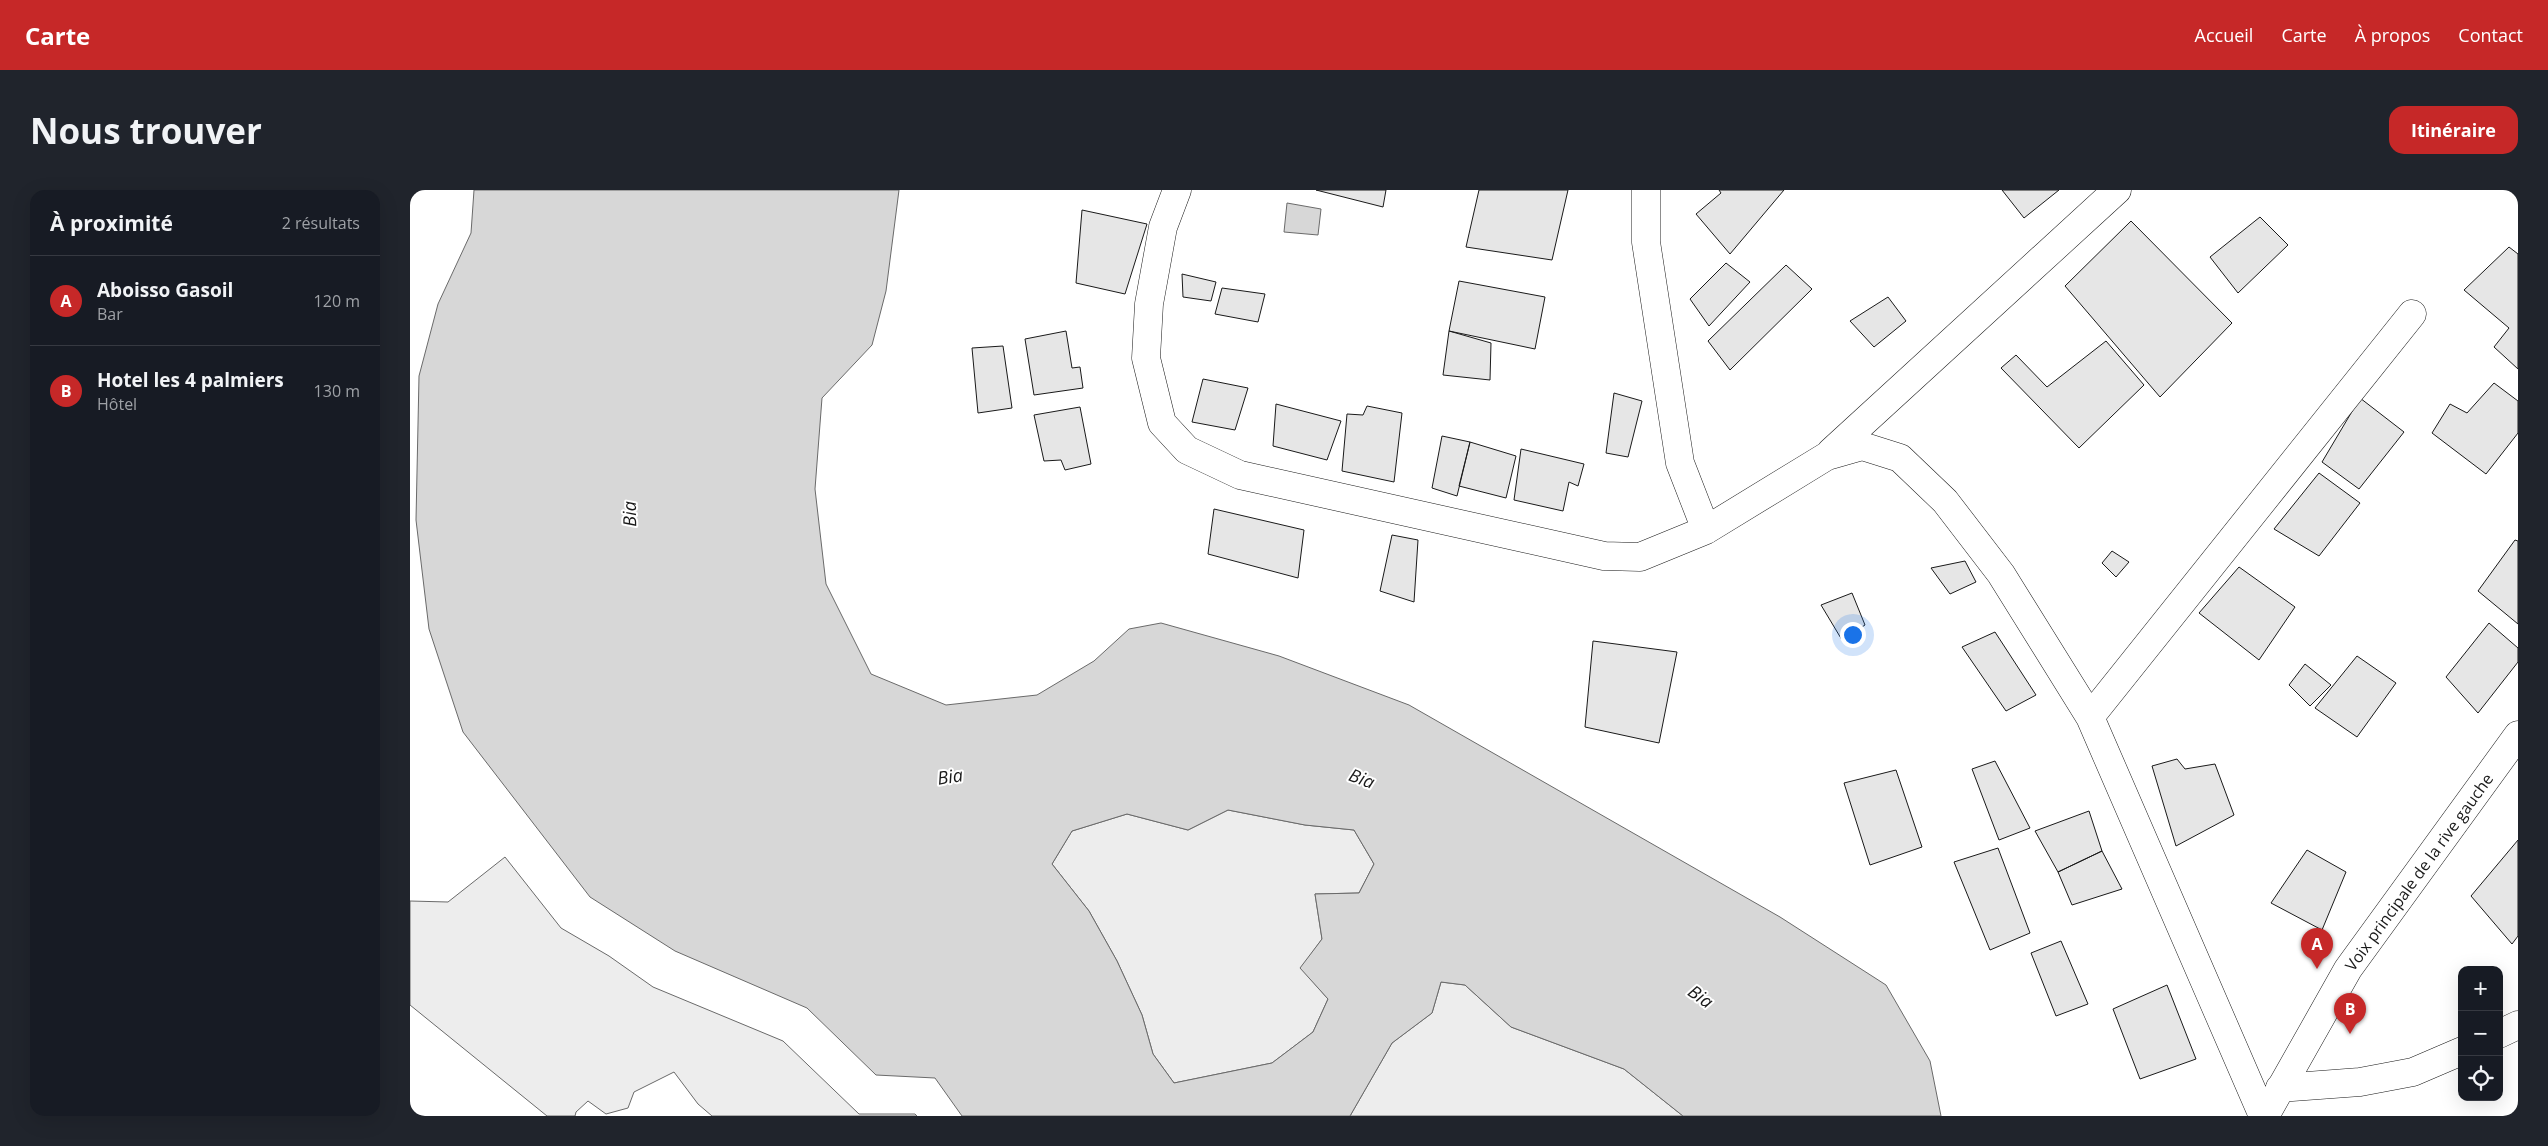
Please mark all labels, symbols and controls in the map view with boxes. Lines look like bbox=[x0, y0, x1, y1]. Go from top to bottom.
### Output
text: Carte bbox=[25, 19, 90, 52]
text: Accueil bbox=[2195, 23, 2253, 47]
text: Carte bbox=[2281, 23, 2327, 47]
text: À propos bbox=[2355, 23, 2430, 47]
text: Contact bbox=[2458, 23, 2523, 47]
button: Itinéraire bbox=[2389, 106, 2518, 154]
text: Nous trouver bbox=[30, 107, 262, 154]
text: À proximité bbox=[50, 209, 173, 237]
text: 2 résultats bbox=[282, 212, 360, 234]
text: Aboisso Gasoil bbox=[97, 277, 233, 303]
text: A bbox=[60, 290, 72, 312]
text: 120 m bbox=[314, 290, 360, 312]
text: Bar bbox=[97, 303, 123, 325]
text: Hotel les 4 palmiers bbox=[97, 367, 284, 393]
text: B bbox=[61, 380, 71, 402]
text: 130 m bbox=[314, 380, 360, 402]
text: Hôtel bbox=[97, 393, 137, 415]
water label: Bia bbox=[617, 501, 641, 527]
your location bbox=[1840, 622, 1866, 648]
water label: Bia bbox=[936, 762, 964, 790]
water label: Bia bbox=[1346, 762, 1378, 794]
street label: Voix principale de la rive gauche bbox=[2340, 769, 2498, 975]
pin: A bbox=[2301, 928, 2333, 969]
map controls bbox=[2458, 966, 2503, 1101]
button: + bbox=[2458, 966, 2503, 1011]
water label: Bia bbox=[1684, 979, 1718, 1013]
pin: B bbox=[2334, 993, 2366, 1034]
button: − bbox=[2458, 1011, 2503, 1056]
button: locate bbox=[2458, 1056, 2503, 1101]

